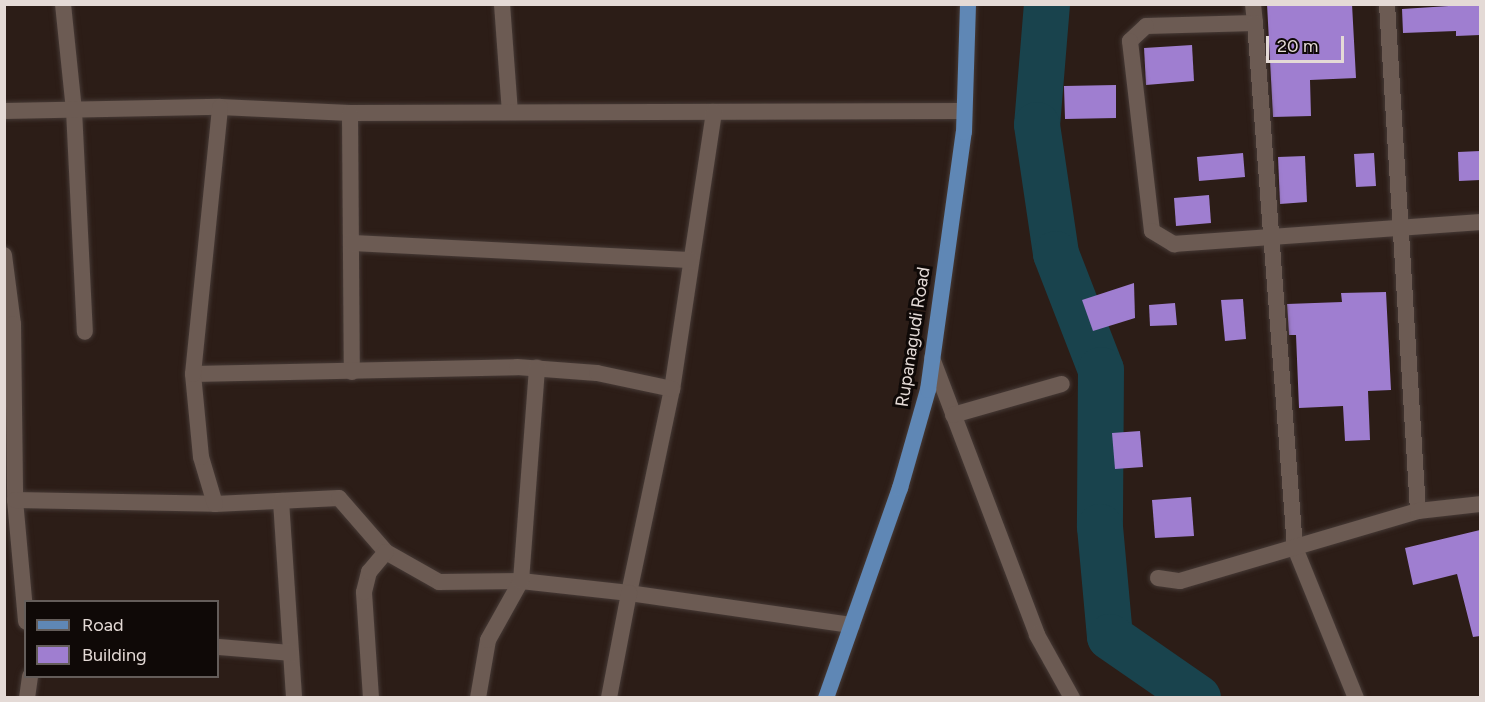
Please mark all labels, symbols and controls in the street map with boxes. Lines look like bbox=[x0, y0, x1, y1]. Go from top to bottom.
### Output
scale bar bbox=[1269, 24, 1347, 62]
text: 20 m bbox=[1277, 35, 1318, 57]
street label: Rupanagudi Road bbox=[891, 265, 935, 409]
legend bbox=[24, 600, 219, 678]
text: Road bbox=[82, 614, 123, 636]
text: Building bbox=[82, 644, 147, 666]

